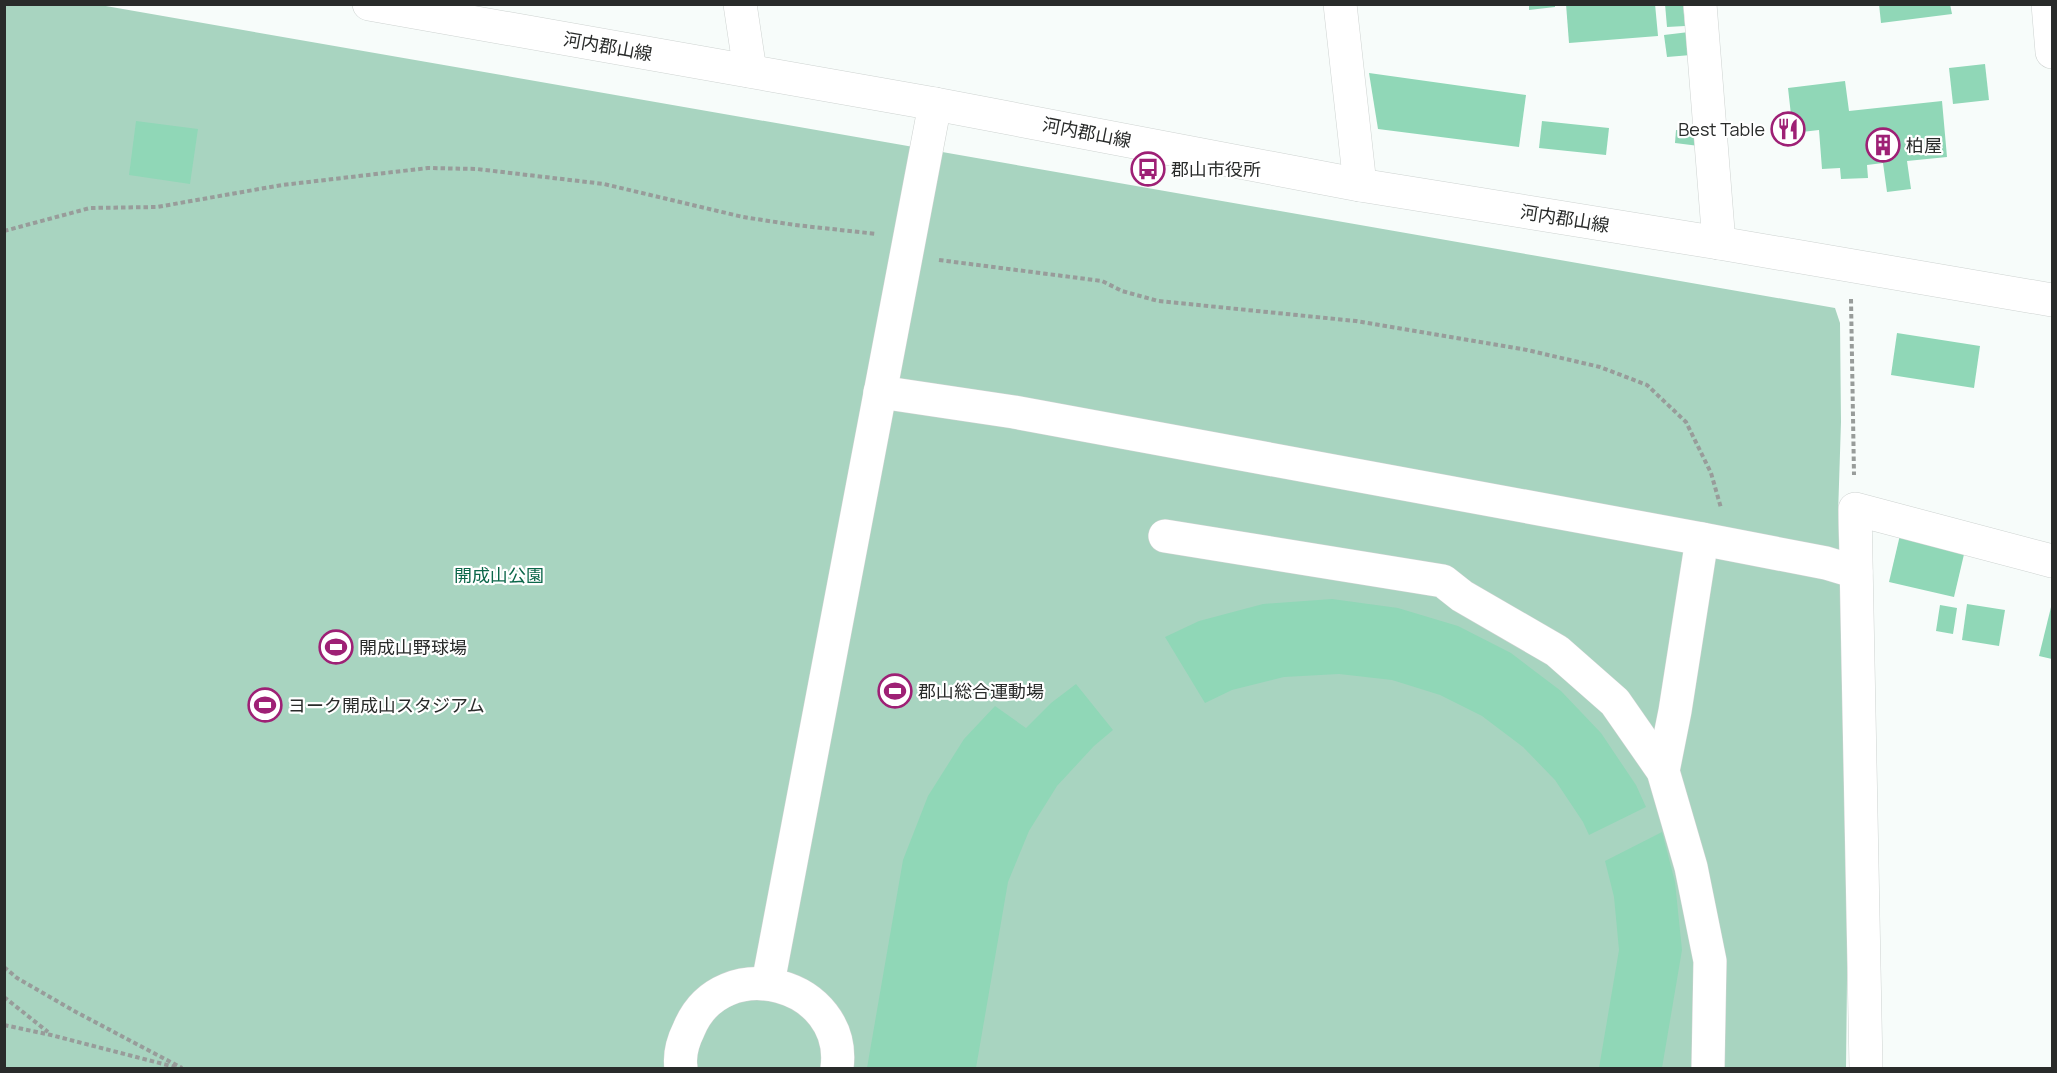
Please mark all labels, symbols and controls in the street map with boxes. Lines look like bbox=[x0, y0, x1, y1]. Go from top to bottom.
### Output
street label: 河内郡山線 bbox=[562, 26, 654, 66]
restaurant icon: Best Table bbox=[1770, 111, 1806, 147]
street label: 河内郡山線 bbox=[1041, 112, 1133, 152]
place label: Best Table bbox=[1678, 117, 1765, 141]
building icon: 柏屋 bbox=[1865, 127, 1901, 163]
place label: 柏屋 bbox=[1906, 133, 1942, 157]
bus stop icon: 郡山市役所 bbox=[1130, 151, 1166, 187]
place label: 郡山市役所 bbox=[1171, 157, 1261, 181]
street label: 河内郡山線 bbox=[1519, 199, 1611, 237]
park label: 開成山公園 bbox=[454, 563, 544, 587]
sports icon: 開成山野球場 bbox=[318, 629, 354, 665]
place label: 開成山野球場 bbox=[359, 635, 467, 659]
sports icon: 郡山総合運動場 bbox=[877, 673, 913, 709]
place label: 郡山総合運動場 bbox=[918, 679, 1044, 703]
sports icon: ヨーク開成山スタジアム bbox=[247, 687, 283, 723]
place label: ヨーク開成山スタジアム bbox=[288, 693, 485, 717]

